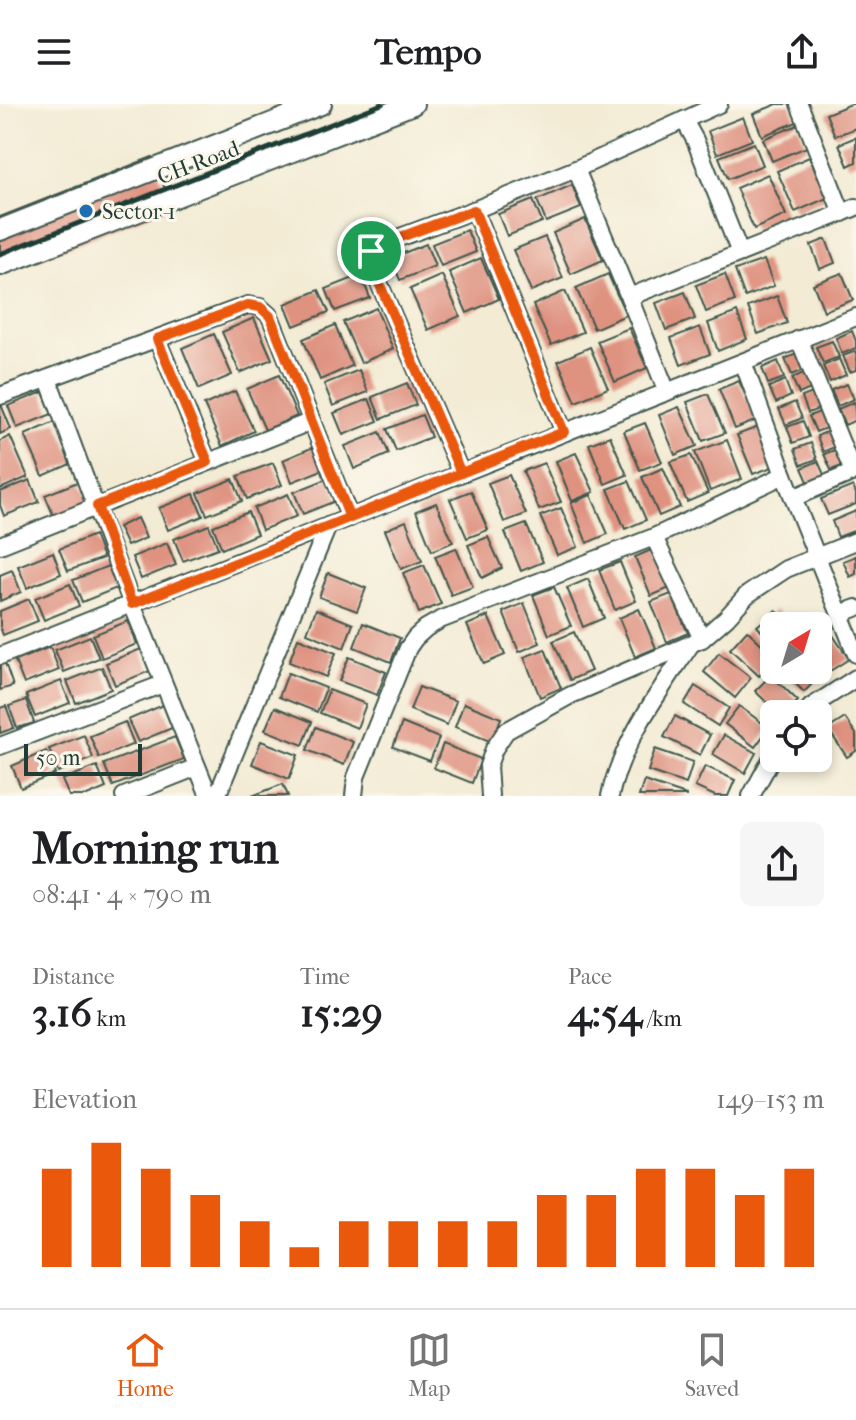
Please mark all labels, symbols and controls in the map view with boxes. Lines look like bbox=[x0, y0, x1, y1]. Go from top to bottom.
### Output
icon: menu bbox=[32, 30, 76, 74]
icon: share bbox=[780, 30, 824, 74]
text: Tempo bbox=[375, 31, 481, 73]
street label: CH Road bbox=[154, 135, 244, 190]
place label: Sector-1 bbox=[102, 199, 176, 225]
marker: Sector-1 bbox=[77, 202, 95, 220]
pin bbox=[337, 217, 405, 285]
icon: arrive bbox=[349, 229, 393, 273]
north arrow bbox=[760, 612, 832, 684]
map controls bbox=[760, 612, 832, 772]
button: locate bbox=[760, 700, 832, 772]
scale bar bbox=[24, 740, 142, 776]
text: 50 m bbox=[36, 745, 81, 771]
button: share bbox=[740, 822, 824, 906]
text: Morning run bbox=[32, 823, 279, 874]
text: 08:41 · 4 × 790 m bbox=[32, 879, 211, 910]
text: Distance bbox=[32, 964, 115, 990]
text: Time bbox=[300, 964, 350, 990]
text: Pace bbox=[568, 964, 612, 990]
text: 3.16 bbox=[32, 990, 92, 1036]
text: 15:29 bbox=[300, 990, 383, 1036]
text: 4:54 bbox=[568, 990, 642, 1036]
text: km bbox=[92, 1006, 126, 1032]
text: /km bbox=[642, 1006, 682, 1032]
text: Elevation bbox=[32, 1084, 137, 1115]
text: 149–153 m bbox=[716, 1084, 824, 1115]
tab: Home bbox=[117, 1328, 174, 1402]
tab: Map bbox=[407, 1328, 451, 1402]
tab: Saved bbox=[685, 1328, 739, 1402]

